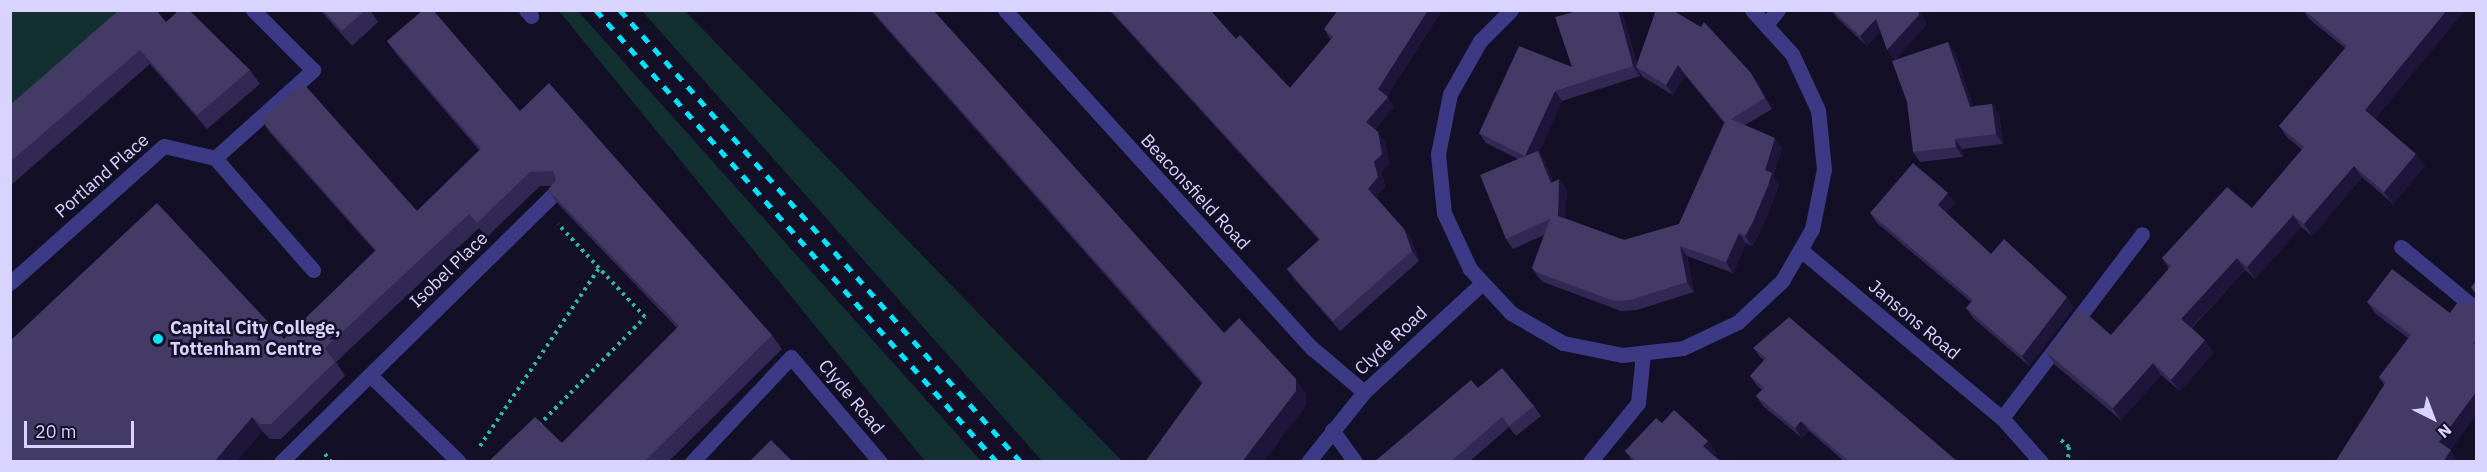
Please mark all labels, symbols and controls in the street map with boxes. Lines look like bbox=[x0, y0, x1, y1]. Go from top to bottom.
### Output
street label: Portland Place bbox=[51, 129, 153, 223]
street label: Beaconsfield Road bbox=[1136, 130, 1254, 254]
street label: Isobel Place bbox=[406, 228, 492, 312]
street label: Jansons Road bbox=[1864, 276, 1964, 364]
street label: Clyde Road bbox=[1350, 302, 1432, 380]
place label: Capital City College, Tottenham Centre bbox=[170, 318, 341, 360]
marker: Capital City College, Tottenham Centre bbox=[151, 332, 165, 346]
street label: Clyde Road bbox=[814, 355, 888, 439]
north arrow bbox=[2403, 388, 2463, 448]
scale bar bbox=[27, 409, 136, 447]
text: 20 m bbox=[35, 420, 77, 443]
text: N bbox=[2434, 420, 2456, 443]

